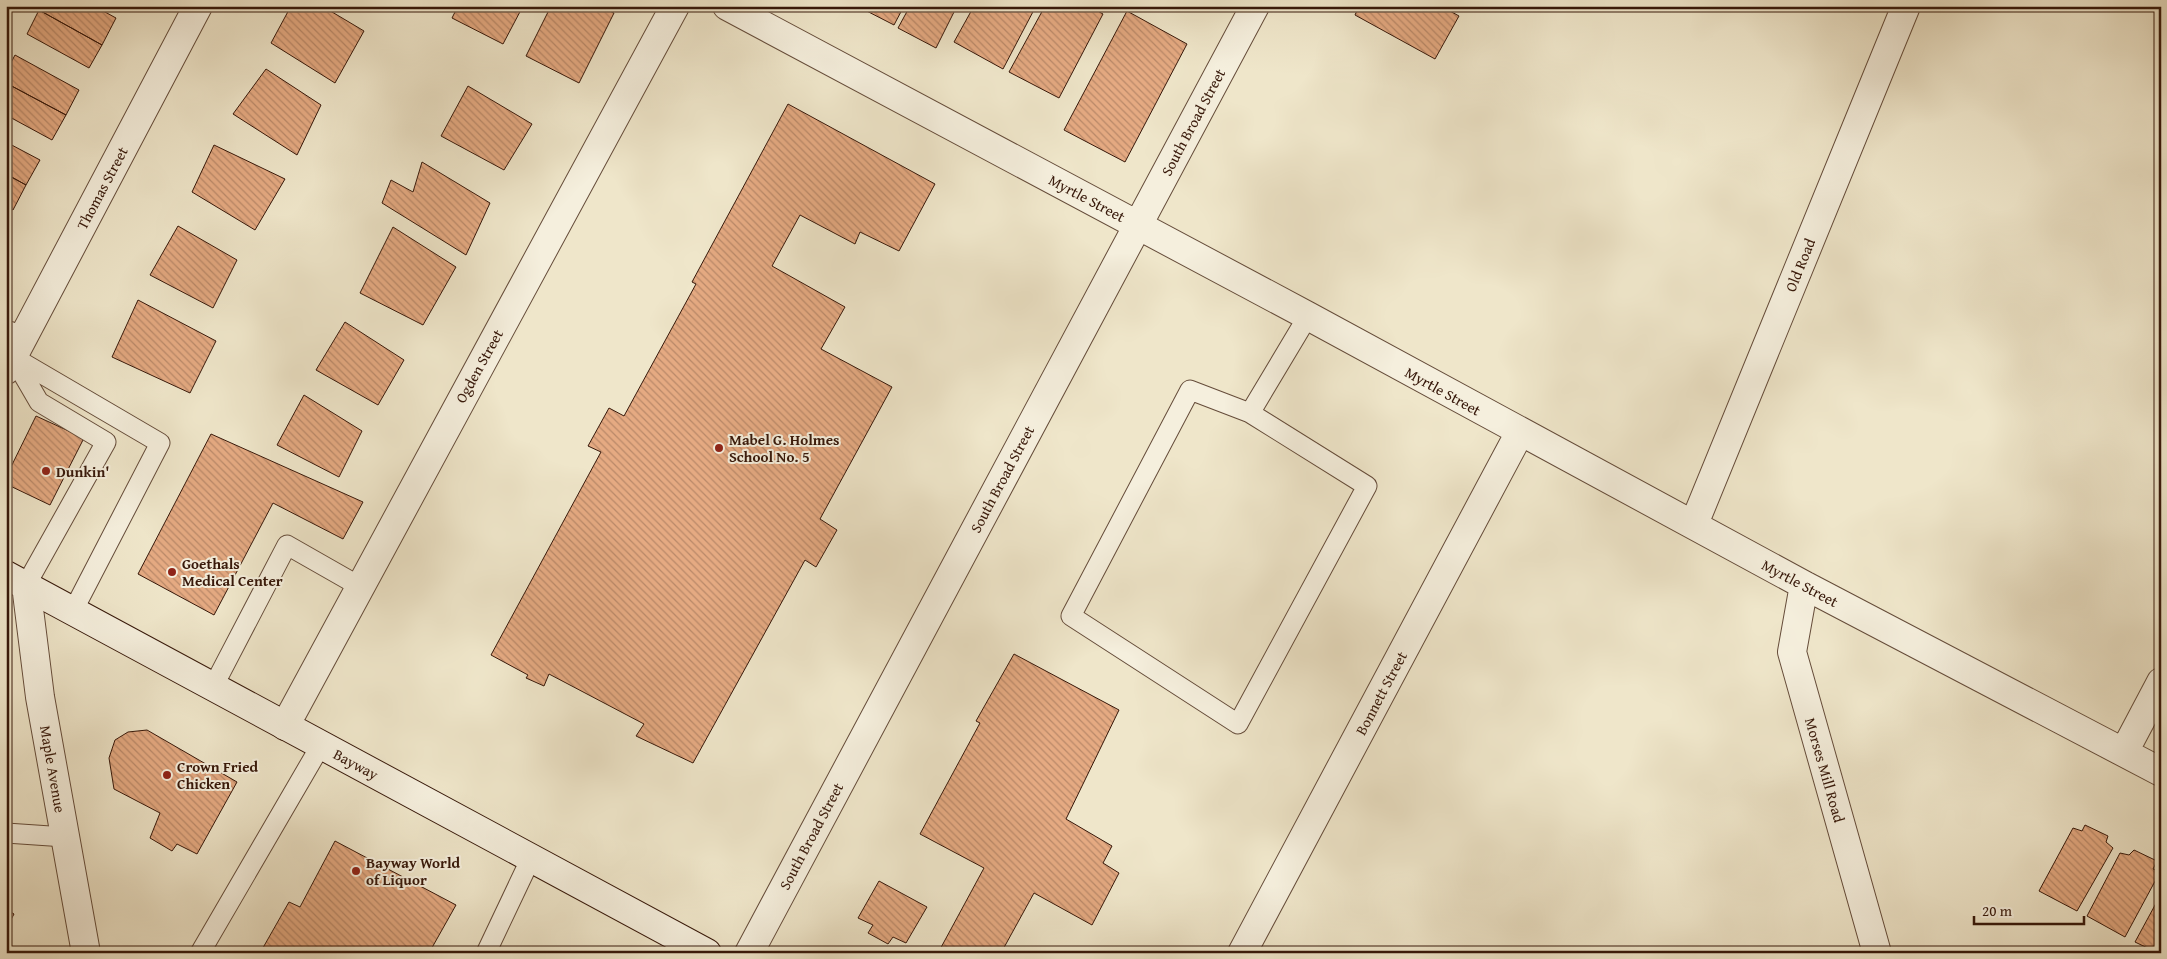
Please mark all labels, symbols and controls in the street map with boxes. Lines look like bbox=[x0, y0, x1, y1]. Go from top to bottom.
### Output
street label: South Broad Street bbox=[1156, 64, 1230, 179]
street label: Thomas Street bbox=[71, 142, 133, 233]
street label: Myrtle Street bbox=[1045, 169, 1130, 227]
street label: Old Road bbox=[1780, 235, 1820, 295]
street label: Ogden Street bbox=[450, 325, 508, 407]
street label: Myrtle Street bbox=[1401, 362, 1485, 421]
street label: South Broad Street bbox=[965, 421, 1039, 536]
place label: Mabel G. Holmes School No. 5 bbox=[729, 429, 839, 467]
marker: Mabel G. Holmes School No. 5 bbox=[713, 442, 725, 454]
place label: Dunkin' bbox=[56, 461, 109, 482]
marker: Dunkin' bbox=[40, 465, 52, 477]
place label: Goethals Medical Center bbox=[182, 553, 283, 591]
street label: Myrtle Street bbox=[1758, 554, 1843, 612]
marker: Goethals Medical Center bbox=[166, 566, 178, 578]
street label: Bonnett Street bbox=[1350, 647, 1412, 738]
street label: Morses Mill Road bbox=[1800, 715, 1850, 825]
street label: Maple Avenue bbox=[35, 724, 71, 814]
street label: Bayway bbox=[330, 743, 383, 785]
place label: Crown Fried Chicken bbox=[177, 756, 259, 794]
marker: Crown Fried Chicken bbox=[161, 769, 173, 781]
street label: South Broad Street bbox=[774, 778, 848, 893]
place label: Bayway World of Liquor bbox=[366, 852, 461, 890]
marker: Bayway World of Liquor bbox=[350, 865, 362, 877]
scale bar bbox=[1974, 894, 2084, 926]
text: 20 m bbox=[1982, 900, 2013, 921]

